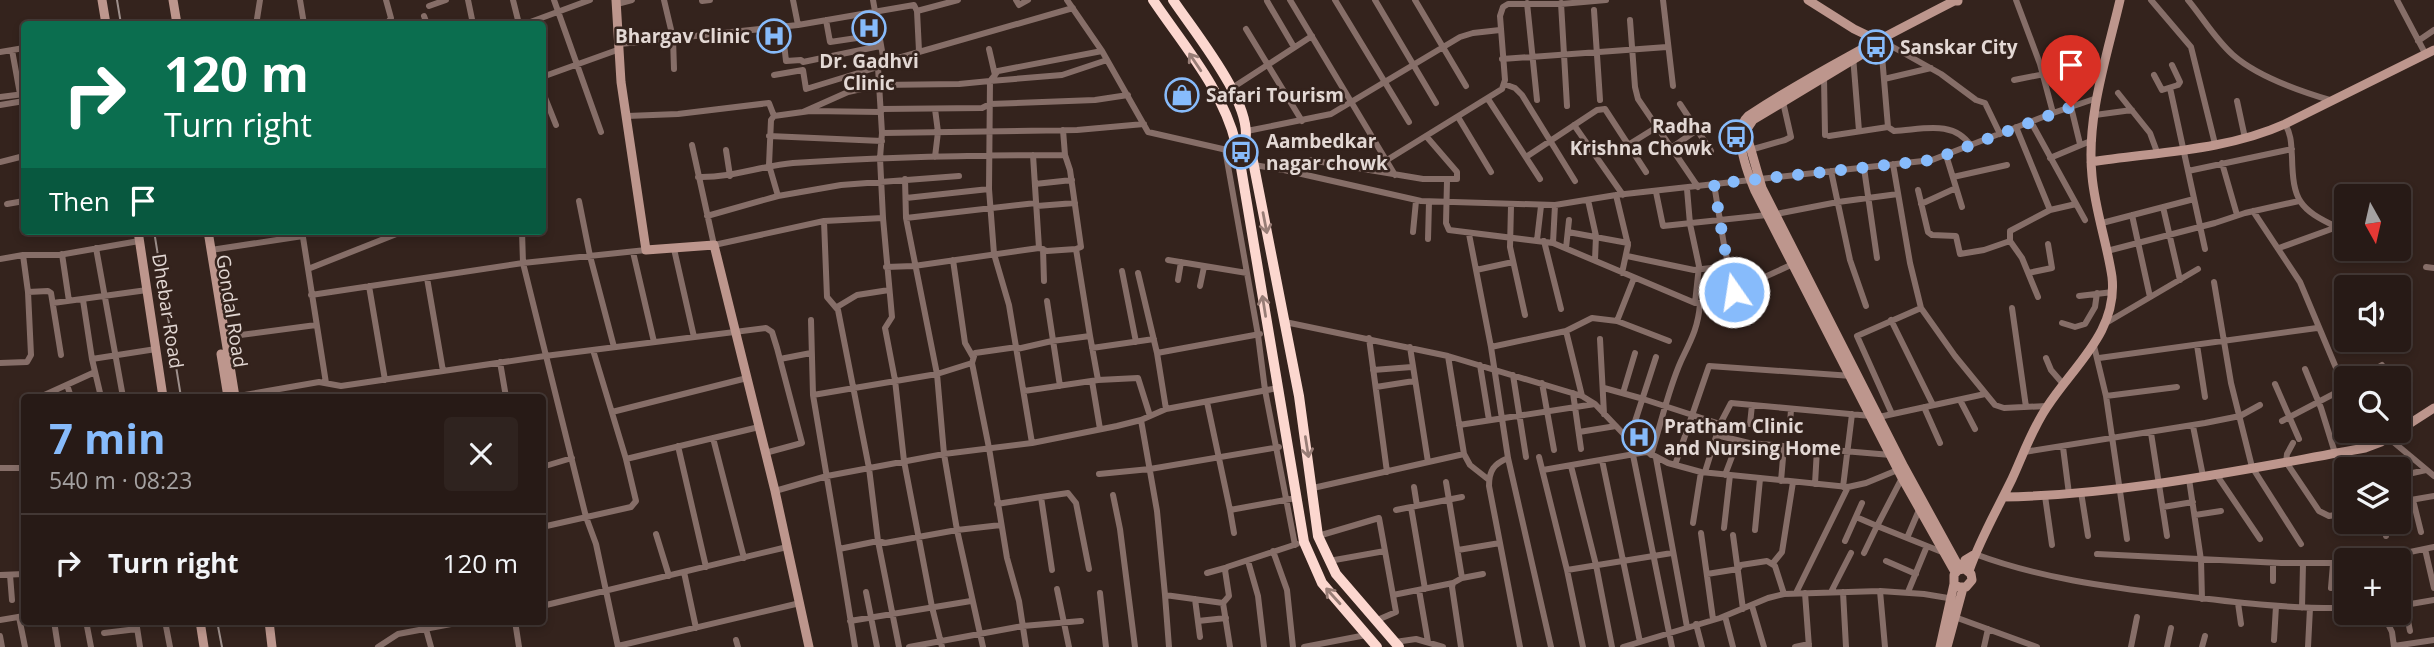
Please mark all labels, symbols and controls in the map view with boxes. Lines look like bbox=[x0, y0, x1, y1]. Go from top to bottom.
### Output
hospital icon: Dr. Gadhvi Clinic bbox=[850, 9, 888, 47]
hospital icon: Bhargav Clinic bbox=[755, 17, 793, 55]
place label: Bhargav Clinic bbox=[615, 23, 750, 49]
bus stop icon: Sanskar City bbox=[1857, 28, 1895, 66]
place label: Sanskar City bbox=[1900, 34, 2018, 60]
pin bbox=[2041, 35, 2101, 107]
text: 120 m bbox=[164, 40, 309, 106]
icon: arrive bbox=[2052, 46, 2090, 84]
place label: Dr. Gadhvi Clinic bbox=[819, 48, 919, 96]
icon: right bbox=[49, 49, 140, 140]
one-way arrow bbox=[1188, 53, 1202, 72]
shop icon: Safari Tourism bbox=[1163, 76, 1201, 114]
place label: Safari Tourism bbox=[1206, 82, 1344, 108]
text: Turn right bbox=[164, 103, 312, 146]
place label: Radha Krishna Chowk bbox=[1570, 113, 1712, 161]
bus stop icon: Radha Krishna Chowk bbox=[1717, 118, 1755, 156]
place label: Aambedkar nagar chowk bbox=[1266, 128, 1388, 176]
bus stop icon: Aambedkar nagar chowk bbox=[1222, 133, 1260, 171]
icon: arrive bbox=[124, 182, 162, 220]
text: Then bbox=[49, 183, 110, 219]
north arrow bbox=[2334, 184, 2412, 261]
map controls bbox=[2334, 184, 2411, 625]
one-way arrow bbox=[1259, 211, 1273, 234]
street label: Dhebar Road bbox=[146, 252, 190, 370]
street label: Gondal Road bbox=[210, 253, 254, 369]
position arrow bbox=[1697, 255, 1771, 329]
button: sound bbox=[2334, 275, 2411, 352]
one-way arrow bbox=[1257, 295, 1270, 318]
button: search bbox=[2334, 366, 2411, 443]
text: 7 min bbox=[49, 409, 166, 466]
place label: Pratham Clinic and Nursing Home bbox=[1664, 413, 1841, 461]
button: close bbox=[444, 417, 518, 491]
hospital icon: Pratham Clinic and Nursing Home bbox=[1620, 418, 1658, 456]
one-way arrow bbox=[1301, 435, 1314, 458]
button: layers bbox=[2334, 457, 2411, 534]
text: 540 m · 08:23 bbox=[49, 464, 192, 496]
icon: right bbox=[49, 544, 87, 582]
text: Turn right bbox=[108, 545, 239, 581]
text: 120 m bbox=[443, 545, 518, 581]
button: + bbox=[2334, 548, 2411, 625]
one-way arrow bbox=[1325, 587, 1341, 605]

